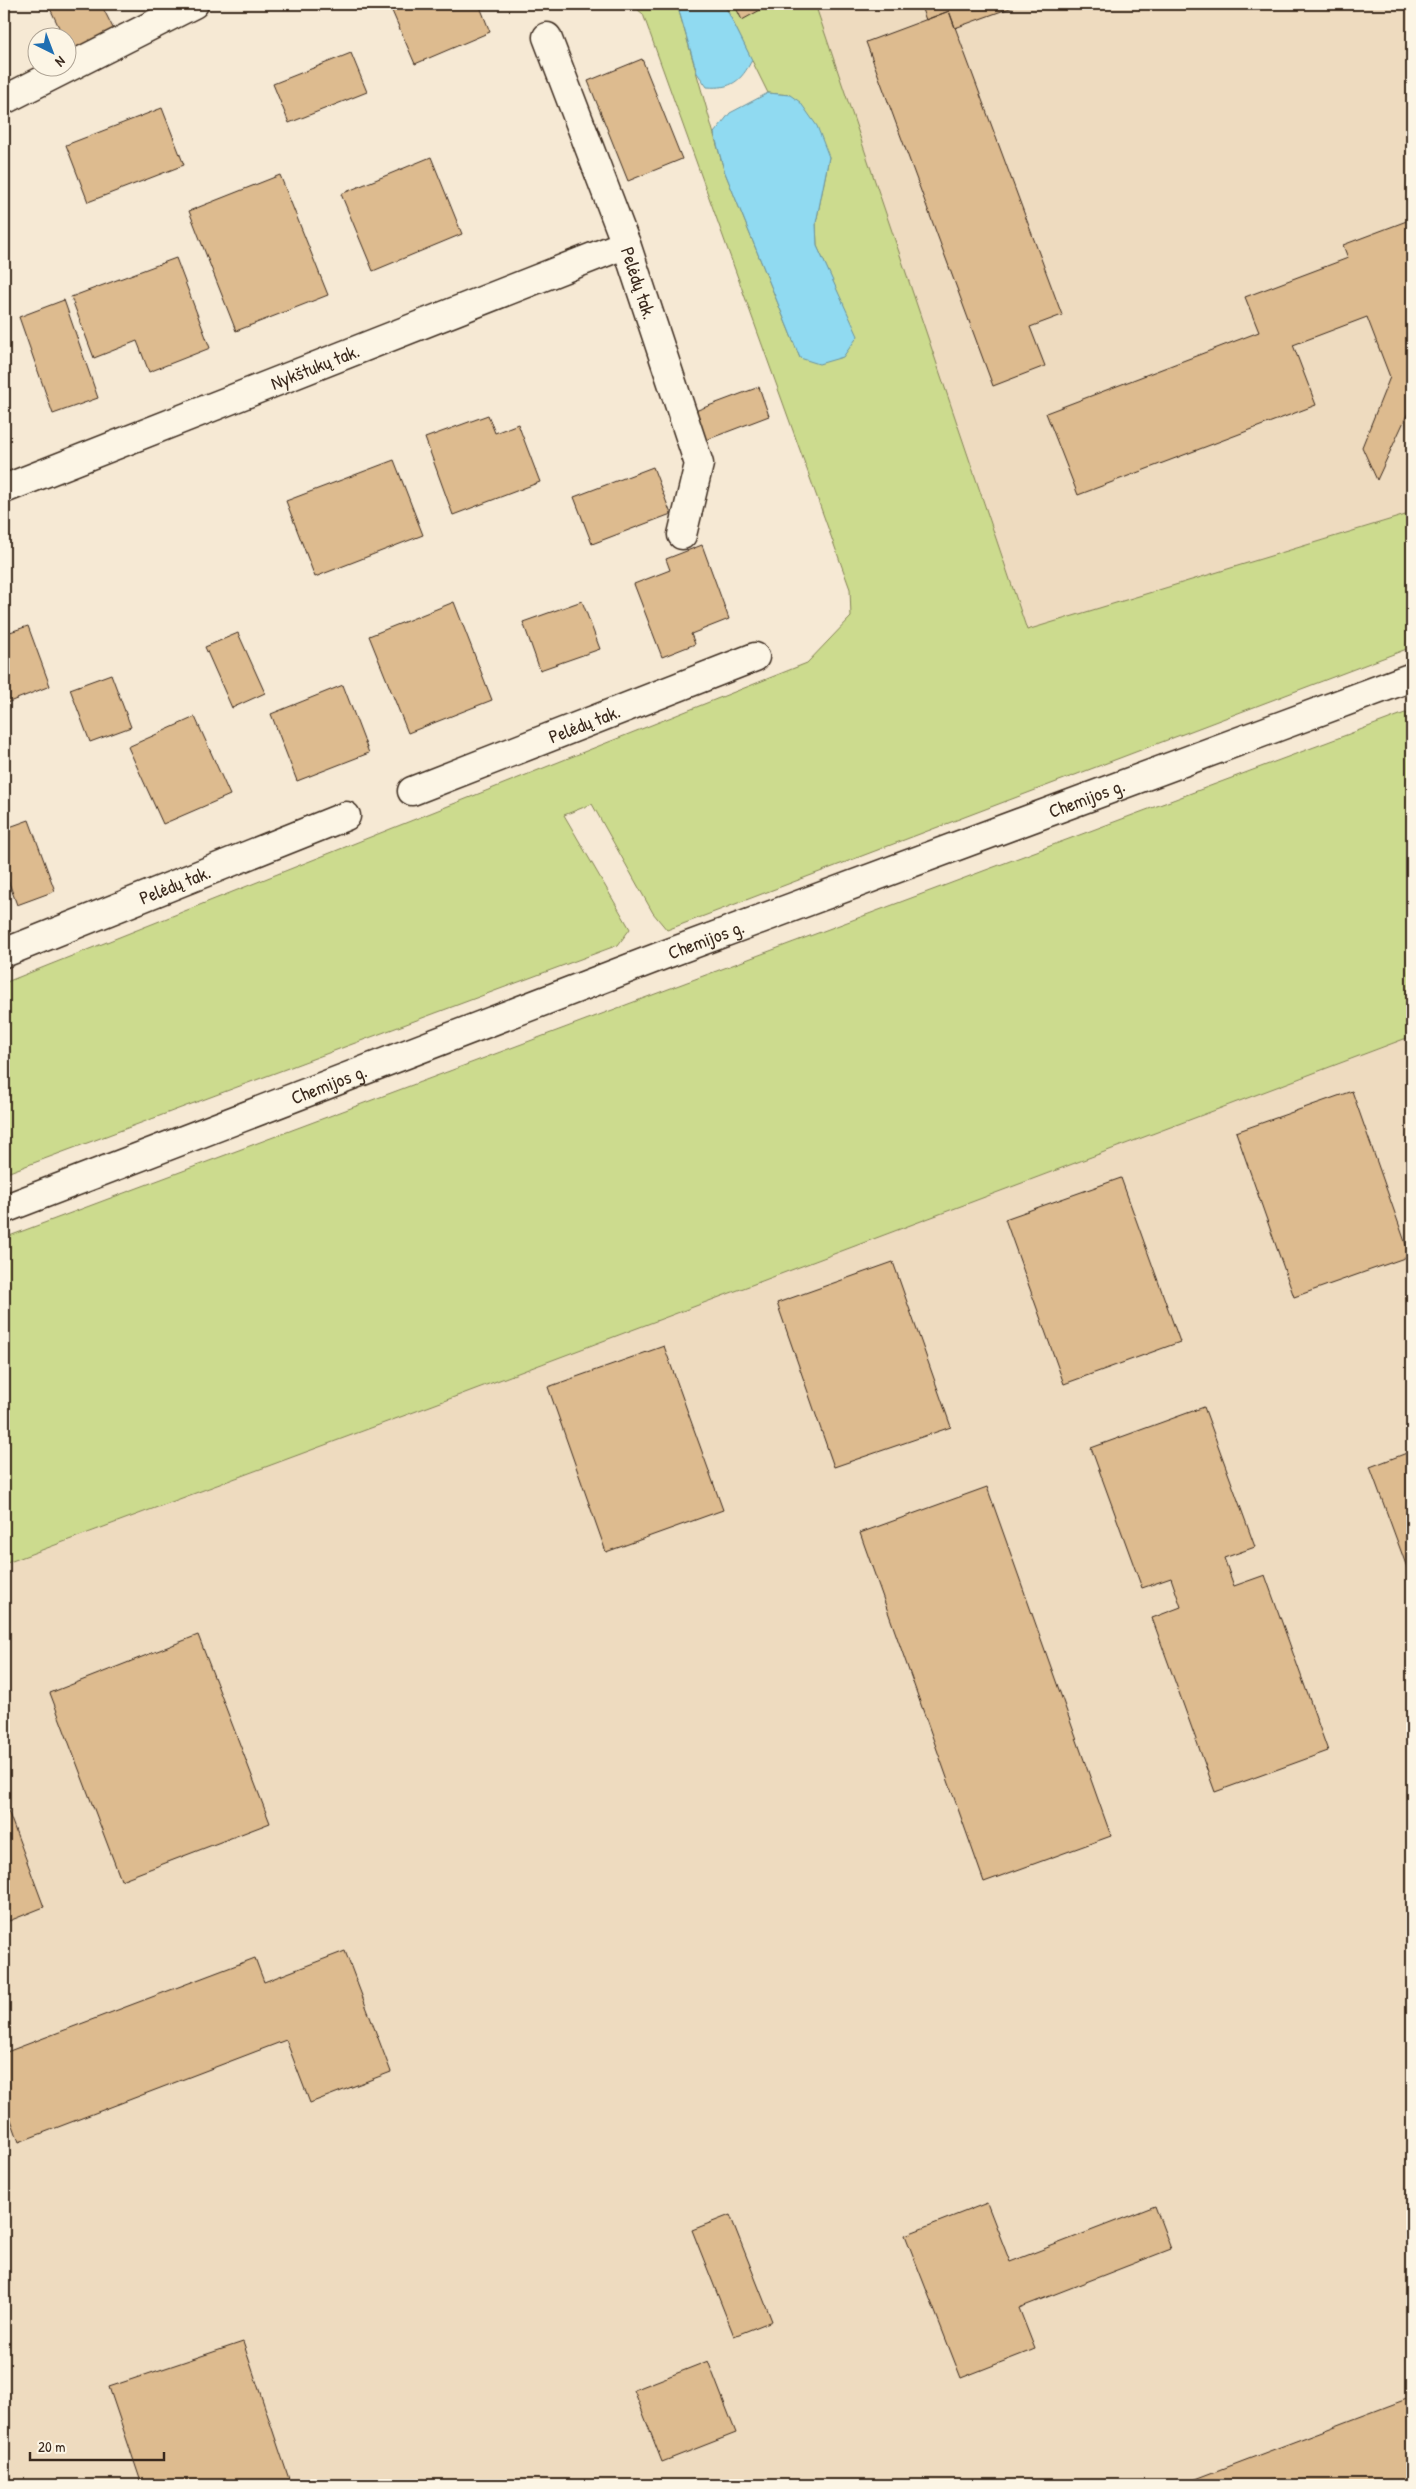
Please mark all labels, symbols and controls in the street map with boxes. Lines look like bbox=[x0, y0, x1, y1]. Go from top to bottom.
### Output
north arrow bbox=[28, 28, 78, 78]
text: N bbox=[52, 52, 70, 72]
street label: Pelėdų tak. bbox=[615, 243, 663, 322]
street label: Nykštukų tak. bbox=[267, 337, 363, 396]
street label: Pelėdų tak. bbox=[545, 698, 624, 749]
street label: Chemijos g. bbox=[1045, 772, 1128, 824]
street label: Pelėdų tak. bbox=[135, 859, 214, 911]
street label: Chemijos g. bbox=[664, 913, 748, 965]
street label: Chemijos g. bbox=[287, 1058, 371, 1110]
scale bar bbox=[30, 2429, 164, 2461]
text: 20 m bbox=[38, 2436, 65, 2457]

